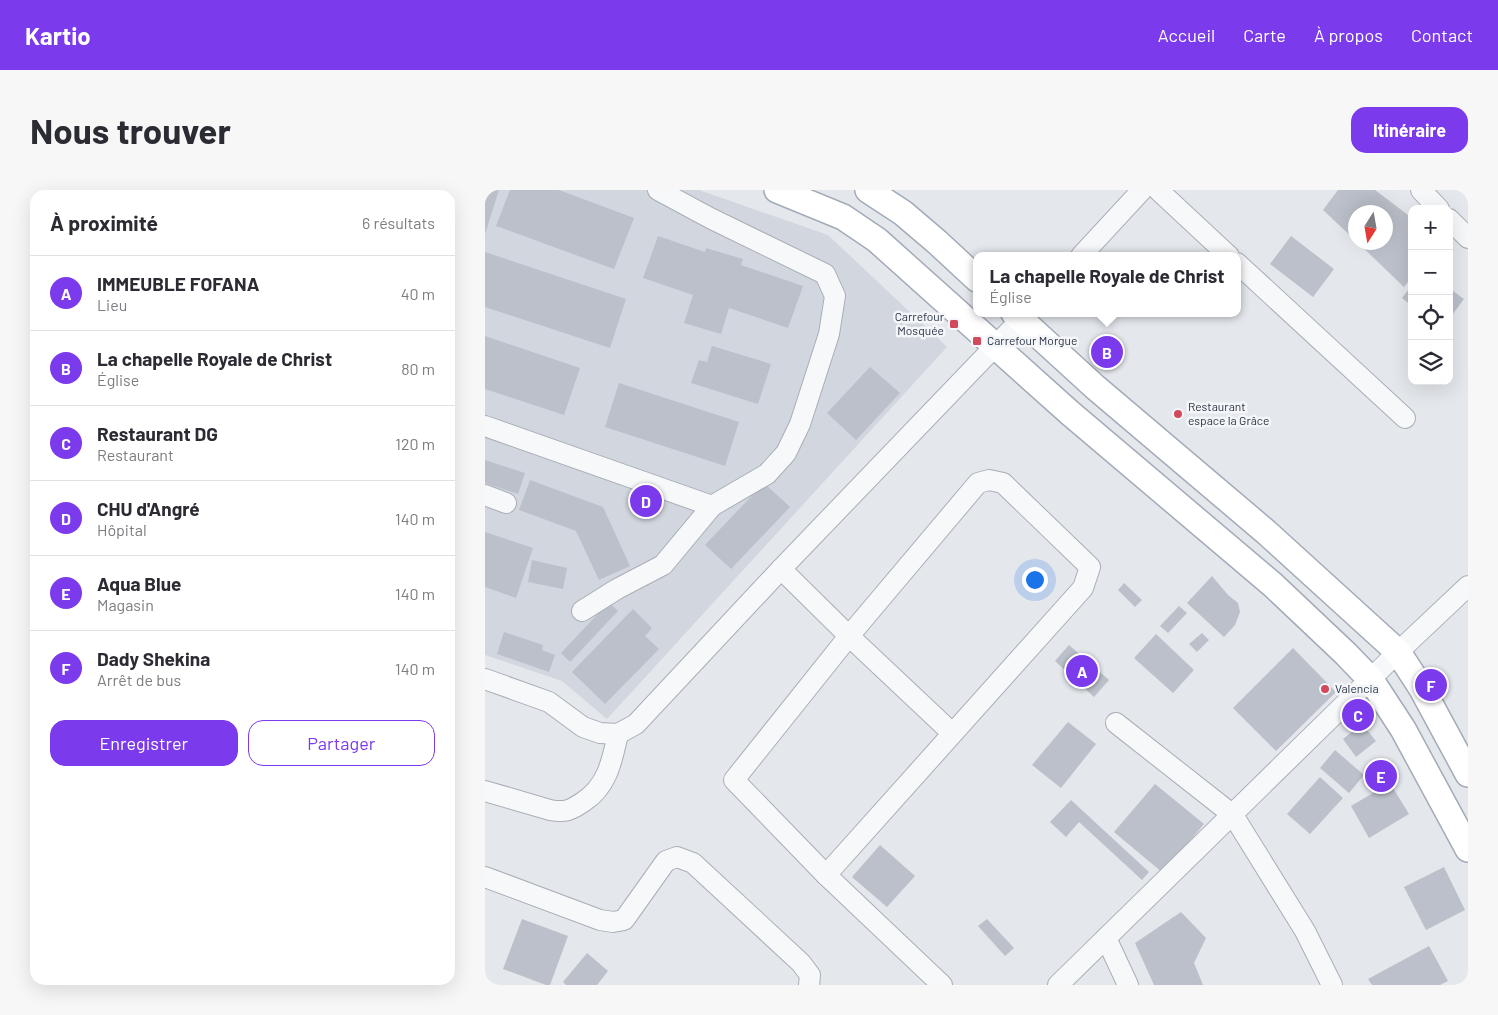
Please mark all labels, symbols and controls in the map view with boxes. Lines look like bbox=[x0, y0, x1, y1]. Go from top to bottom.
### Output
text: Kartio bbox=[25, 21, 91, 50]
text: Accueil bbox=[1158, 24, 1215, 46]
text: Carte bbox=[1243, 24, 1286, 46]
text: À propos bbox=[1314, 24, 1383, 46]
text: Contact bbox=[1411, 24, 1473, 46]
button: Itinéraire bbox=[1351, 107, 1468, 153]
text: Nous trouver bbox=[30, 109, 231, 151]
north arrow bbox=[1348, 205, 1393, 250]
map controls bbox=[1408, 205, 1453, 385]
button: + bbox=[1408, 205, 1453, 250]
text: À proximité bbox=[50, 210, 158, 235]
text: 6 résultats bbox=[362, 213, 435, 232]
button: − bbox=[1408, 250, 1453, 295]
popup bbox=[973, 252, 1241, 317]
text: La chapelle Royale de Christ bbox=[989, 264, 1225, 287]
text: IMMEUBLE FOFANA bbox=[97, 272, 259, 295]
text: A bbox=[61, 284, 71, 303]
text: 40 m bbox=[401, 284, 435, 303]
text: Église bbox=[989, 287, 1032, 306]
text: Lieu bbox=[97, 295, 127, 314]
button: locate bbox=[1408, 295, 1453, 340]
place label: Carrefour Mosquée bbox=[895, 309, 945, 337]
marker: Carrefour Mosquée bbox=[948, 318, 960, 330]
place label: Carrefour Morgue bbox=[987, 333, 1077, 347]
pin: B bbox=[1091, 333, 1123, 371]
marker: Carrefour Morgue bbox=[971, 335, 983, 347]
button: layers bbox=[1408, 340, 1453, 385]
text: La chapelle Royale de Christ bbox=[97, 347, 332, 370]
text: B bbox=[61, 359, 71, 378]
text: 80 m bbox=[401, 359, 435, 378]
text: Église bbox=[97, 370, 139, 389]
place label: Restaurant espace la Grâce bbox=[1188, 399, 1269, 427]
marker: Restaurant espace la Grâce bbox=[1172, 408, 1184, 420]
text: Restaurant DG bbox=[97, 422, 218, 445]
text: C bbox=[61, 434, 71, 453]
text: 120 m bbox=[395, 434, 435, 453]
text: Restaurant bbox=[97, 445, 174, 464]
pin: D bbox=[630, 482, 662, 520]
text: CHU d'Angré bbox=[97, 497, 200, 520]
text: D bbox=[61, 509, 71, 528]
text: 140 m bbox=[395, 509, 435, 528]
text: Hôpital bbox=[97, 520, 147, 539]
your location bbox=[1022, 567, 1048, 593]
text: Aqua Blue bbox=[97, 572, 181, 595]
text: E bbox=[61, 584, 71, 603]
text: 140 m bbox=[395, 584, 435, 603]
text: Magasin bbox=[97, 595, 154, 614]
text: Dady Shekina bbox=[97, 647, 210, 670]
pin: A bbox=[1066, 652, 1098, 690]
text: F bbox=[62, 659, 70, 678]
text: 140 m bbox=[395, 659, 435, 678]
pin: F bbox=[1415, 666, 1447, 704]
text: Arrêt de bus bbox=[97, 670, 181, 689]
place label: Valencia bbox=[1335, 681, 1379, 695]
marker: Valencia bbox=[1319, 683, 1331, 695]
pin: C bbox=[1342, 696, 1374, 734]
button: Enregistrer bbox=[50, 720, 238, 766]
button: Partager bbox=[248, 720, 435, 766]
pin: E bbox=[1365, 757, 1397, 795]

